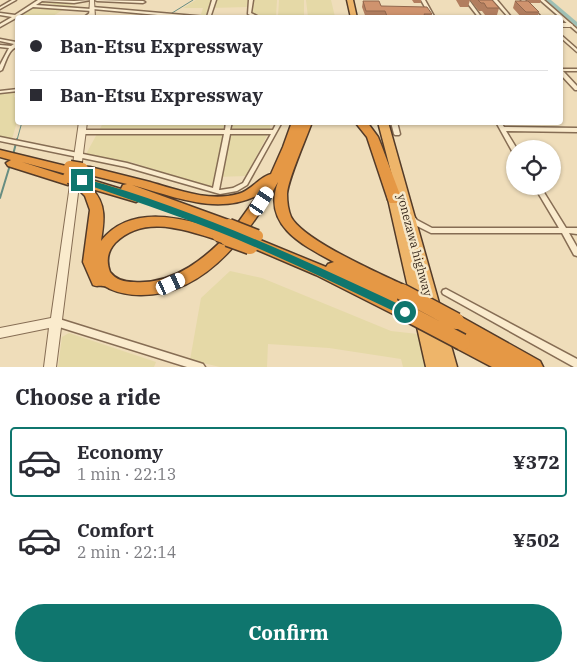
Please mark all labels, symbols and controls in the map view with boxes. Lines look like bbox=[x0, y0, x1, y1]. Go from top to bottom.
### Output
text: Ban-Etsu Expressway bbox=[60, 34, 263, 58]
text: Ban-Etsu Expressway bbox=[60, 83, 263, 107]
map controls bbox=[506, 140, 561, 195]
button: locate bbox=[506, 140, 561, 195]
route end bbox=[71, 169, 93, 191]
car bbox=[247, 184, 276, 218]
street label: yonezawa highway bbox=[394, 192, 436, 298]
car bbox=[154, 271, 187, 297]
route start bbox=[394, 301, 416, 323]
text: Choose a ride bbox=[15, 382, 161, 411]
icon: car bbox=[17, 440, 62, 485]
text: Economy bbox=[77, 440, 163, 464]
text: ¥372 bbox=[513, 450, 560, 474]
text: 1 min · 22:13 bbox=[77, 464, 176, 484]
icon: car bbox=[17, 518, 62, 563]
text: Comfort bbox=[77, 518, 154, 542]
text: ¥502 bbox=[513, 528, 560, 552]
text: 2 min · 22:14 bbox=[77, 542, 176, 562]
button: Confirm bbox=[15, 604, 562, 662]

